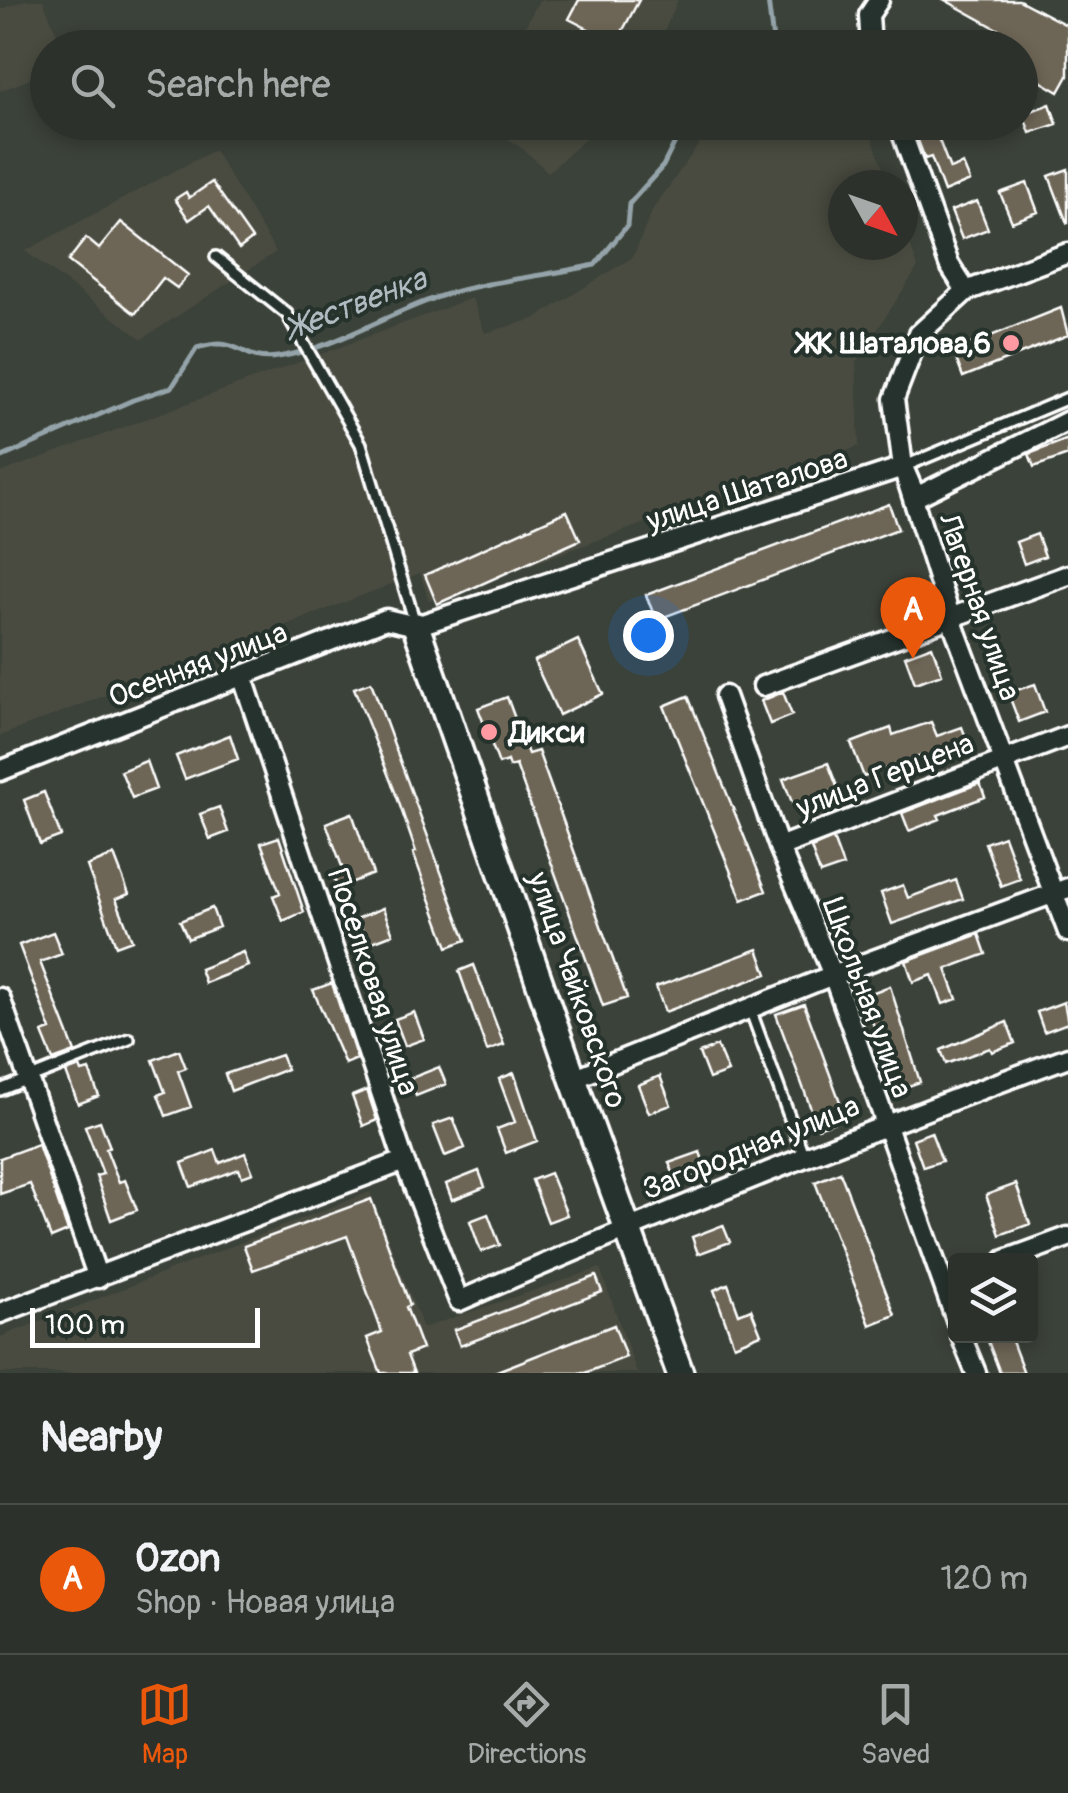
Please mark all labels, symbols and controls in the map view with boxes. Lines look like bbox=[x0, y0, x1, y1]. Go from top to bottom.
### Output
search box bbox=[30, 30, 1038, 140]
icon: search bbox=[65, 58, 120, 113]
text: Search here bbox=[145, 61, 331, 109]
north arrow bbox=[828, 170, 918, 260]
water label: Жественка bbox=[278, 258, 434, 350]
place label: ЖК Шаталова,6 bbox=[793, 325, 991, 362]
marker: ЖК Шаталова,6 bbox=[1000, 332, 1022, 354]
street label: улица Шаталова bbox=[641, 440, 852, 540]
street label: Лагерная улица bbox=[929, 508, 1028, 705]
pin: A bbox=[880, 576, 946, 659]
your location bbox=[623, 610, 674, 661]
street label: Осенняя улица bbox=[103, 614, 293, 716]
place label: Дикси bbox=[507, 714, 585, 751]
marker: Дикси bbox=[478, 721, 500, 743]
street label: улица Герцена bbox=[790, 725, 979, 827]
street label: Поселковая улица bbox=[319, 864, 427, 1100]
street label: улица Чайковского bbox=[519, 866, 635, 1113]
street label: Школьная улица bbox=[814, 893, 920, 1103]
street label: Загородная улица bbox=[637, 1088, 865, 1208]
map controls bbox=[948, 1253, 1038, 1343]
button: layers bbox=[948, 1253, 1038, 1343]
scale bar bbox=[30, 1303, 260, 1348]
text: 100 m bbox=[45, 1308, 125, 1343]
text: Nearby bbox=[40, 1412, 162, 1464]
text: Ozon bbox=[135, 1535, 220, 1583]
text: A bbox=[62, 1559, 83, 1599]
text: 120 m bbox=[940, 1559, 1028, 1599]
text: Shop · Новая улица bbox=[135, 1583, 395, 1623]
tab: Map bbox=[137, 1677, 192, 1772]
tab: Directions bbox=[467, 1677, 586, 1772]
tab: Saved bbox=[861, 1677, 931, 1772]

